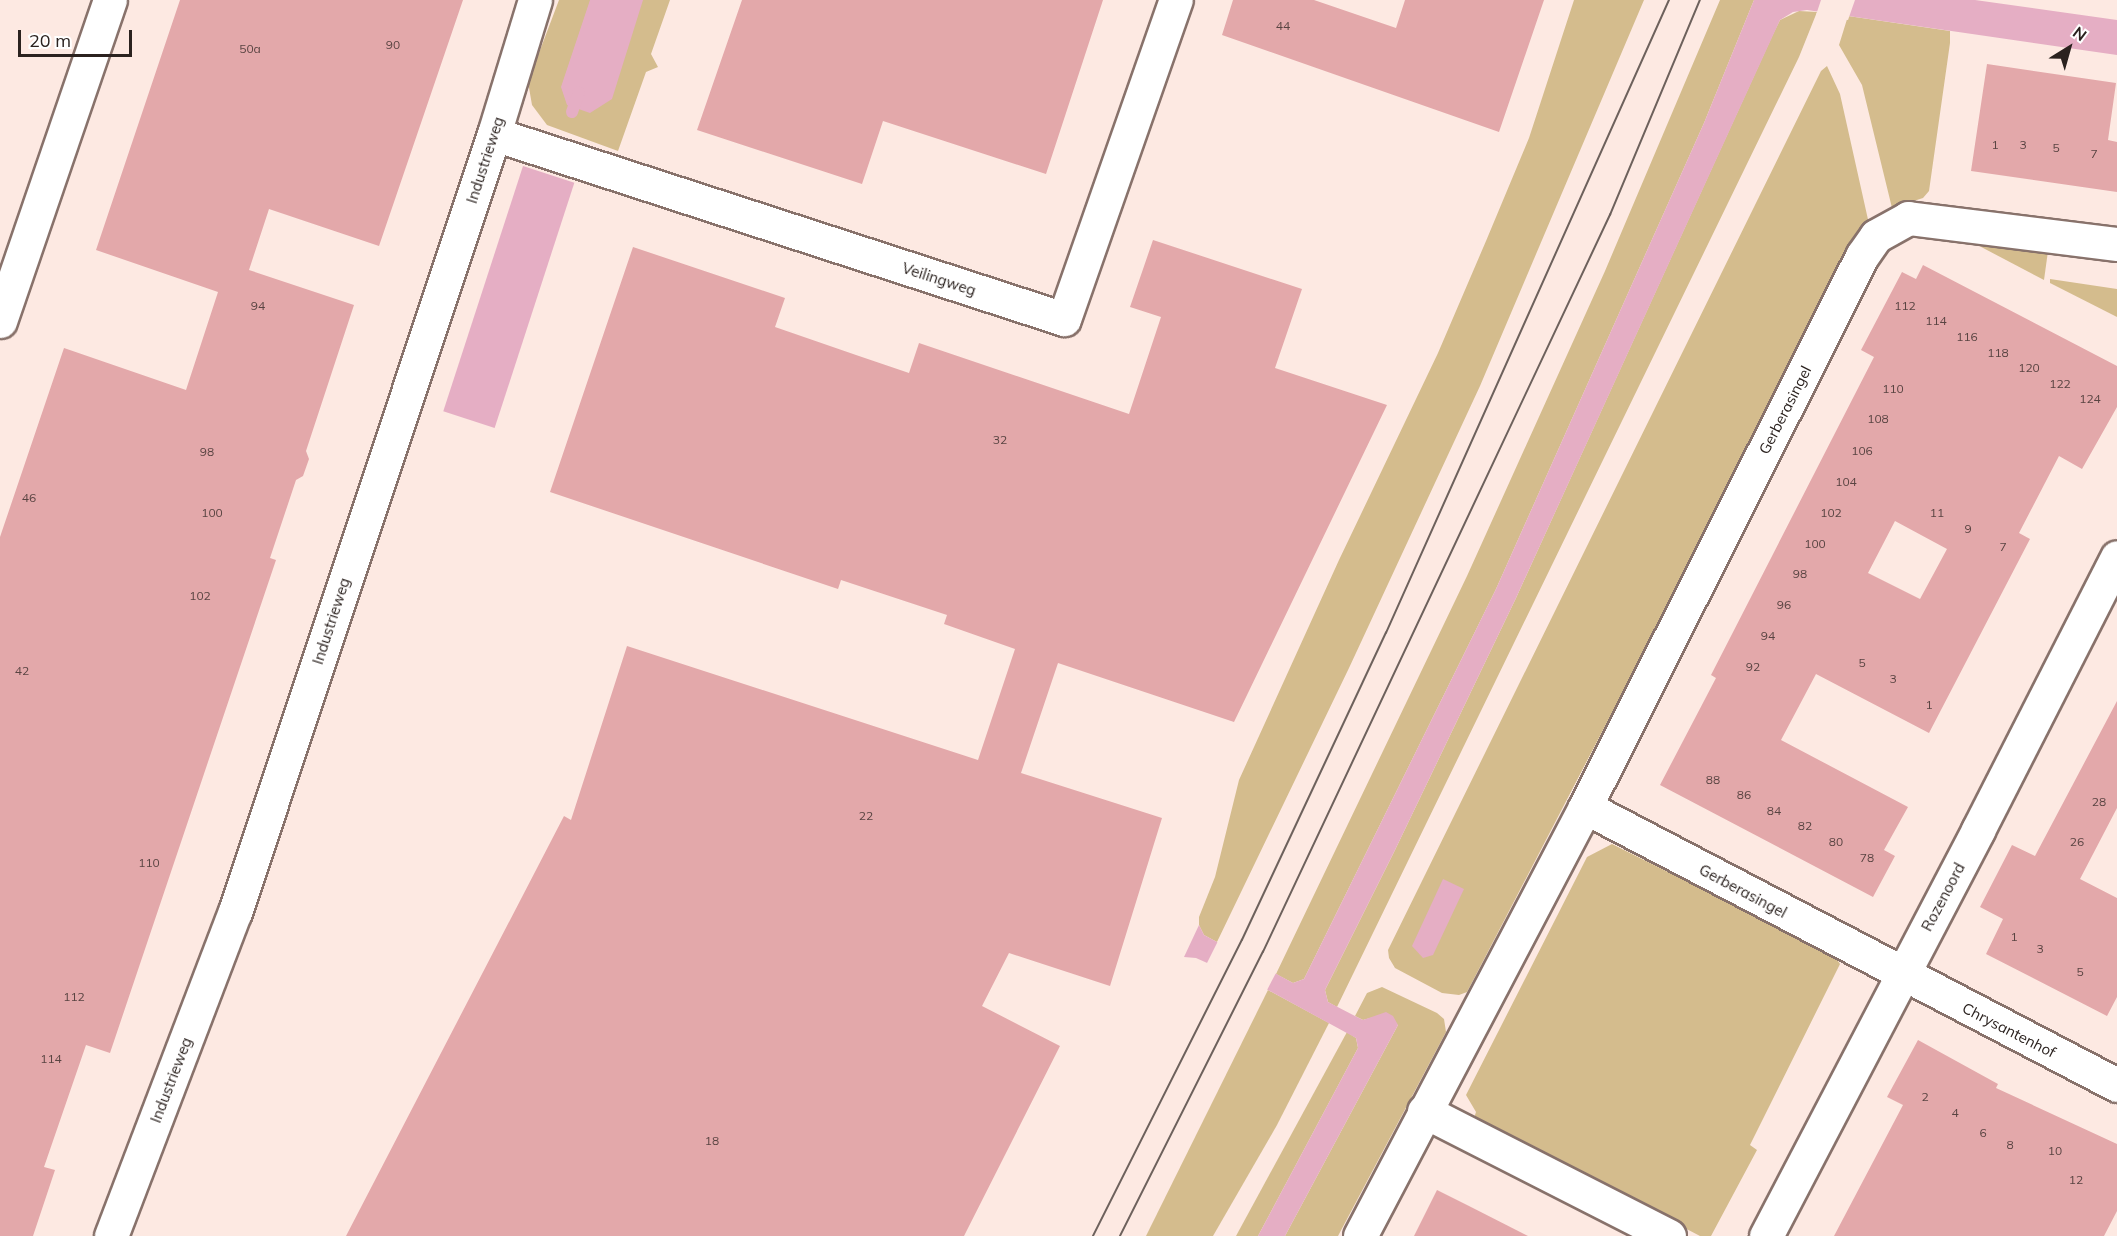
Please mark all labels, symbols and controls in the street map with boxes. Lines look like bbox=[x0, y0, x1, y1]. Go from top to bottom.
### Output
scale bar bbox=[21, 18, 135, 56]
north arrow bbox=[2039, 18, 2099, 78]
house number: 44 bbox=[1276, 19, 1290, 33]
text: N bbox=[2069, 22, 2091, 45]
text: 20 m bbox=[29, 29, 71, 52]
house number: 90 bbox=[386, 38, 400, 52]
house number: 50a bbox=[239, 42, 261, 56]
street label: Industrieweg bbox=[463, 114, 507, 206]
house number: 1 bbox=[1991, 138, 1999, 152]
house number: 3 bbox=[2019, 138, 2027, 152]
house number: 5 bbox=[2052, 141, 2060, 155]
house number: 7 bbox=[2090, 147, 2098, 161]
street label: Veilingweg bbox=[900, 259, 978, 299]
house number: 94 bbox=[251, 299, 265, 313]
house number: 112 bbox=[1894, 299, 1916, 313]
house number: 114 bbox=[1925, 314, 1947, 328]
house number: 116 bbox=[1956, 330, 1978, 344]
house number: 118 bbox=[1987, 346, 2009, 360]
house number: 120 bbox=[2018, 361, 2040, 375]
street label: Gerberasingel bbox=[1755, 363, 1815, 457]
house number: 122 bbox=[2049, 377, 2071, 391]
house number: 110 bbox=[1882, 382, 1904, 396]
house number: 124 bbox=[2079, 392, 2101, 406]
house number: 108 bbox=[1867, 412, 1889, 426]
house number: 32 bbox=[993, 433, 1007, 447]
house number: 106 bbox=[1851, 444, 1873, 458]
house number: 98 bbox=[200, 445, 214, 459]
house number: 104 bbox=[1835, 475, 1857, 489]
house number: 46 bbox=[22, 491, 36, 505]
house number: 100 bbox=[201, 506, 223, 520]
house number: 102 bbox=[1820, 506, 1842, 520]
house number: 11 bbox=[1930, 506, 1944, 520]
house number: 9 bbox=[1964, 522, 1972, 536]
house number: 100 bbox=[1804, 537, 1826, 551]
house number: 7 bbox=[1999, 540, 2007, 554]
house number: 98 bbox=[1793, 567, 1807, 581]
street label: Industrieweg bbox=[309, 575, 353, 667]
house number: 102 bbox=[189, 589, 211, 603]
house number: 96 bbox=[1777, 598, 1791, 612]
house number: 94 bbox=[1761, 629, 1775, 643]
house number: 5 bbox=[1858, 656, 1866, 670]
house number: 92 bbox=[1746, 660, 1760, 674]
house number: 42 bbox=[15, 664, 29, 678]
house number: 3 bbox=[1889, 672, 1897, 686]
house number: 1 bbox=[1925, 698, 1933, 712]
house number: 88 bbox=[1706, 773, 1720, 787]
house number: 86 bbox=[1737, 788, 1751, 802]
house number: 28 bbox=[2092, 795, 2106, 809]
house number: 84 bbox=[1767, 804, 1781, 818]
house number: 22 bbox=[859, 809, 873, 823]
house number: 82 bbox=[1798, 819, 1812, 833]
house number: 80 bbox=[1829, 835, 1843, 849]
house number: 26 bbox=[2070, 835, 2084, 849]
house number: 78 bbox=[1860, 851, 1874, 865]
house number: 110 bbox=[138, 856, 160, 870]
street label: Gerberasingel bbox=[1696, 860, 1790, 922]
street label: Rozenoord bbox=[1918, 860, 1968, 934]
house number: 1 bbox=[2010, 930, 2018, 944]
house number: 3 bbox=[2036, 942, 2044, 956]
house number: 5 bbox=[2076, 965, 2084, 979]
house number: 112 bbox=[63, 990, 85, 1004]
street label: Chrysantenhof bbox=[1959, 999, 2059, 1061]
street label: Industrieweg bbox=[146, 1035, 196, 1125]
house number: 114 bbox=[40, 1052, 62, 1066]
house number: 2 bbox=[1921, 1090, 1929, 1104]
house number: 4 bbox=[1951, 1106, 1959, 1120]
house number: 6 bbox=[1979, 1126, 1987, 1140]
house number: 18 bbox=[705, 1134, 719, 1148]
house number: 8 bbox=[2006, 1138, 2014, 1152]
house number: 10 bbox=[2048, 1144, 2062, 1158]
house number: 12 bbox=[2069, 1173, 2083, 1187]

